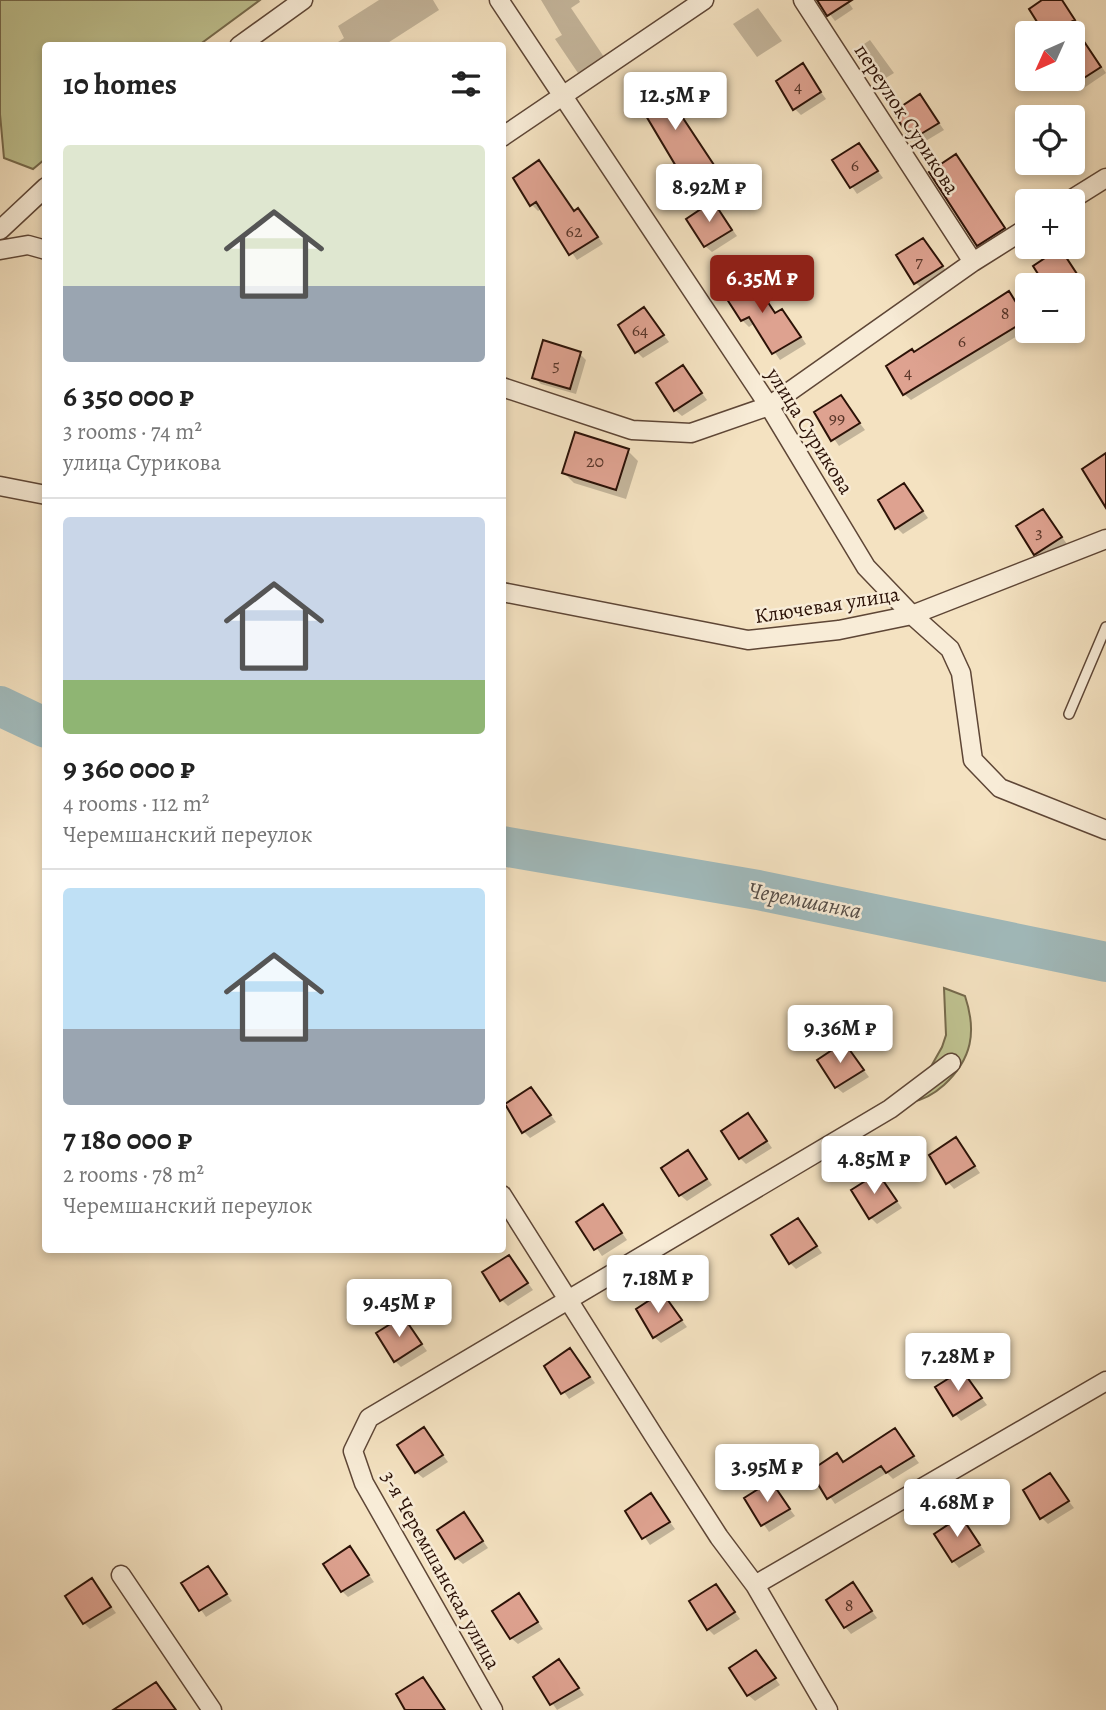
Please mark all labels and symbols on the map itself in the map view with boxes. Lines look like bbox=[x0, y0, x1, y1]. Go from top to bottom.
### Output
north arrow bbox=[1015, 21, 1085, 91]
street label: переулок Сурикова bbox=[848, 38, 966, 200]
pin: 12.5M ₽ bbox=[610, 72, 740, 132]
house number: 4 bbox=[794, 74, 802, 98]
house number: 6 bbox=[851, 153, 859, 177]
pin: 8.92M ₽ bbox=[644, 164, 774, 224]
house number: 62 bbox=[566, 219, 583, 243]
house number: 7 bbox=[915, 249, 923, 273]
pin: 6.35M ₽ bbox=[697, 256, 827, 315]
house number: 8 bbox=[1001, 301, 1009, 325]
house number: 64 bbox=[632, 318, 648, 342]
house number: 6 bbox=[958, 329, 966, 353]
house number: 5 bbox=[552, 353, 560, 377]
house number: 4 bbox=[904, 360, 912, 384]
street label: улица Сурикова bbox=[759, 362, 860, 500]
house number: 99 bbox=[829, 406, 845, 430]
house number: 20 bbox=[586, 449, 604, 473]
house number: 3 bbox=[1035, 520, 1043, 544]
street label: Ключевая улица bbox=[752, 580, 902, 630]
water label: Черемшанка bbox=[746, 874, 864, 927]
pin: 9.36M ₽ bbox=[775, 1006, 905, 1065]
pin: 4.85M ₽ bbox=[809, 1136, 939, 1196]
pin: 7.18M ₽ bbox=[593, 1256, 723, 1315]
pin: 9.45M ₽ bbox=[334, 1280, 464, 1339]
pin: 7.28M ₽ bbox=[893, 1334, 1023, 1393]
pin: 3.95M ₽ bbox=[702, 1444, 832, 1504]
street label: 3-я Черемшанская улица bbox=[375, 1466, 508, 1675]
pin: 4.68M ₽ bbox=[892, 1480, 1022, 1539]
house number: 8 bbox=[845, 1593, 853, 1617]

